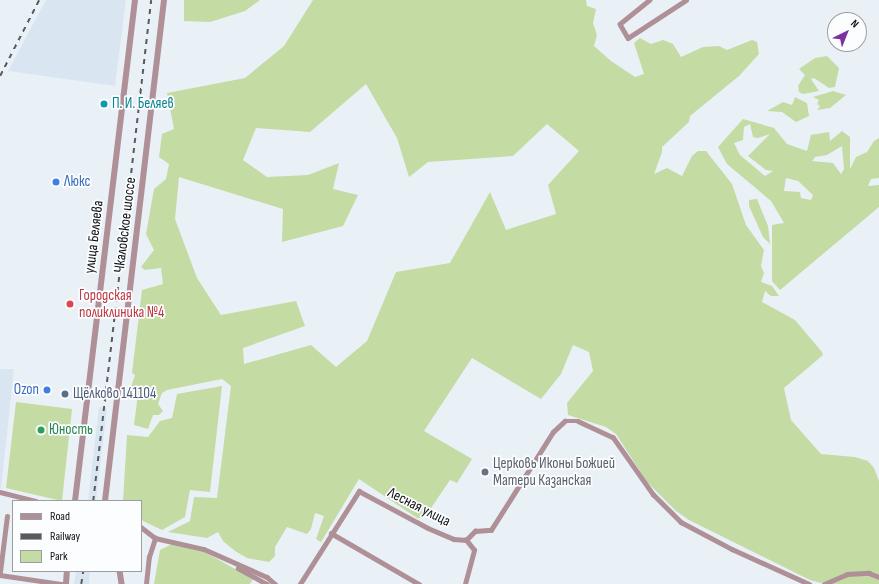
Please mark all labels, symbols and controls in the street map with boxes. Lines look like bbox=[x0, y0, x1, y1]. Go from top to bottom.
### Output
north arrow bbox=[827, 12, 867, 52]
text: N bbox=[848, 17, 861, 30]
place label: П. И. Беляев bbox=[112, 95, 174, 113]
marker: П. И. Беляев bbox=[99, 99, 109, 109]
place label: Люкс bbox=[64, 173, 90, 191]
street label: Чкаловское шоссе bbox=[110, 176, 140, 274]
marker: Люкс bbox=[51, 177, 61, 187]
street label: улица Беляева bbox=[81, 199, 107, 275]
place label: Городская поликлиника №4 bbox=[79, 286, 164, 321]
marker: Городская поликлиника №4 bbox=[64, 298, 76, 310]
place label: Ozon bbox=[14, 381, 39, 399]
marker: Ozon bbox=[42, 385, 52, 395]
place label: Щёлково 141104 bbox=[73, 385, 156, 403]
marker: Щёлково 141104 bbox=[60, 389, 70, 399]
place label: Юность bbox=[49, 421, 93, 439]
marker: Юность bbox=[36, 425, 46, 435]
place label: Церковь Иконы Божией Матери Казанская bbox=[493, 454, 615, 489]
marker: Церковь Иконы Божией Матери Казанская bbox=[480, 467, 490, 477]
street label: Лесная улица bbox=[385, 484, 453, 530]
legend bbox=[12, 500, 142, 572]
text: Road bbox=[50, 509, 70, 524]
text: Railway bbox=[50, 529, 80, 544]
text: Park bbox=[50, 549, 68, 564]

